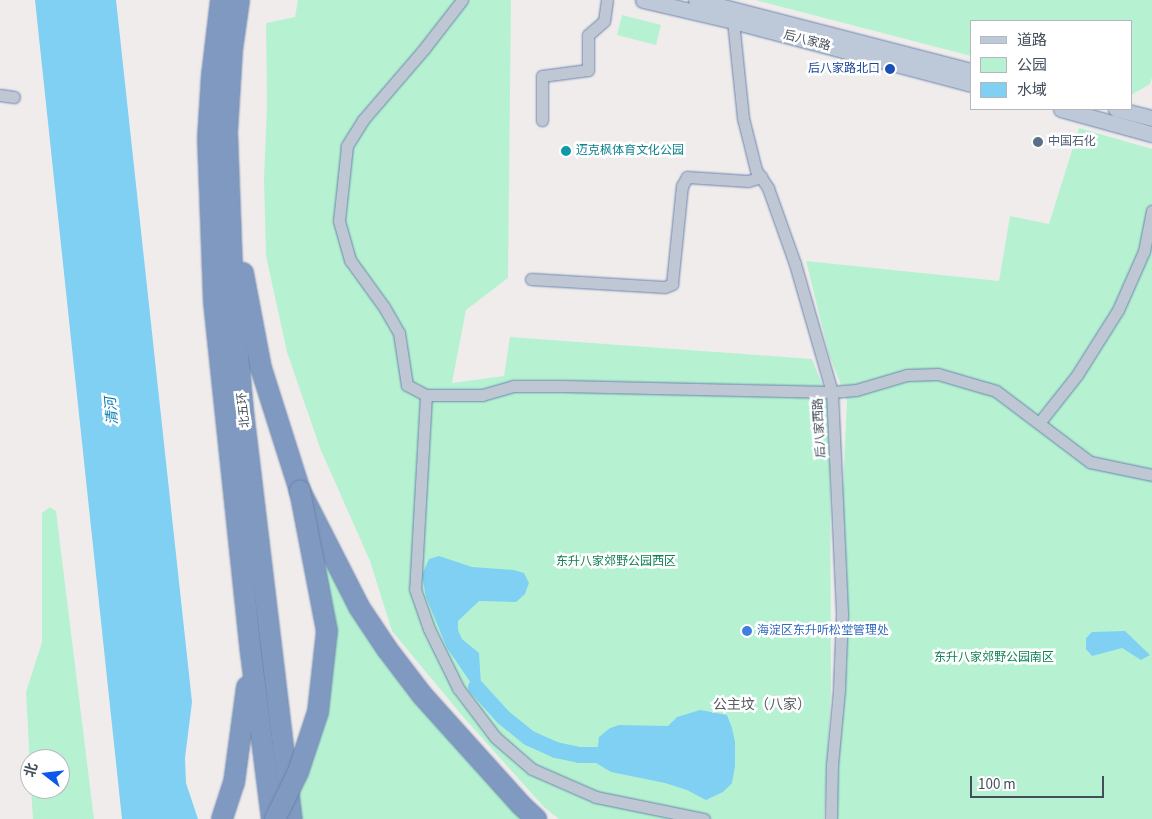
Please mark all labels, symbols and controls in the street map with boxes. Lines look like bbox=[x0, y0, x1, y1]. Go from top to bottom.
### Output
legend bbox=[970, 20, 1132, 110]
street label: 后八家路 bbox=[782, 28, 832, 54]
text: 道路 bbox=[1017, 30, 1047, 51]
text: 公园 bbox=[1017, 55, 1047, 76]
place label: 后八家路北口 bbox=[808, 62, 880, 76]
marker: 后八家路北口 bbox=[884, 63, 896, 75]
text: 水域 bbox=[1017, 80, 1047, 101]
place label: 中国石化 bbox=[1048, 135, 1096, 149]
marker: 中国石化 bbox=[1032, 136, 1044, 148]
place label: 迈克枫体育文化公园 bbox=[576, 144, 684, 158]
marker: 迈克枫体育文化公园 bbox=[560, 145, 572, 157]
street label: 北五环 bbox=[235, 391, 253, 429]
water label: 清河 bbox=[102, 396, 122, 426]
street label: 后八家西路 bbox=[811, 398, 829, 458]
park label: 东升八家郊野公园西区 bbox=[556, 555, 676, 569]
place label: 海淀区东升听松堂管理处 bbox=[757, 624, 889, 638]
marker: 海淀区东升听松堂管理处 bbox=[741, 625, 753, 637]
park label: 东升八家郊野公园南区 bbox=[934, 651, 1054, 665]
district label: 公主坟（八家） bbox=[713, 697, 811, 713]
north arrow bbox=[20, 749, 70, 799]
text: 北 bbox=[20, 761, 43, 780]
scale bar bbox=[972, 766, 1106, 798]
text: 100 m bbox=[978, 774, 1016, 795]

